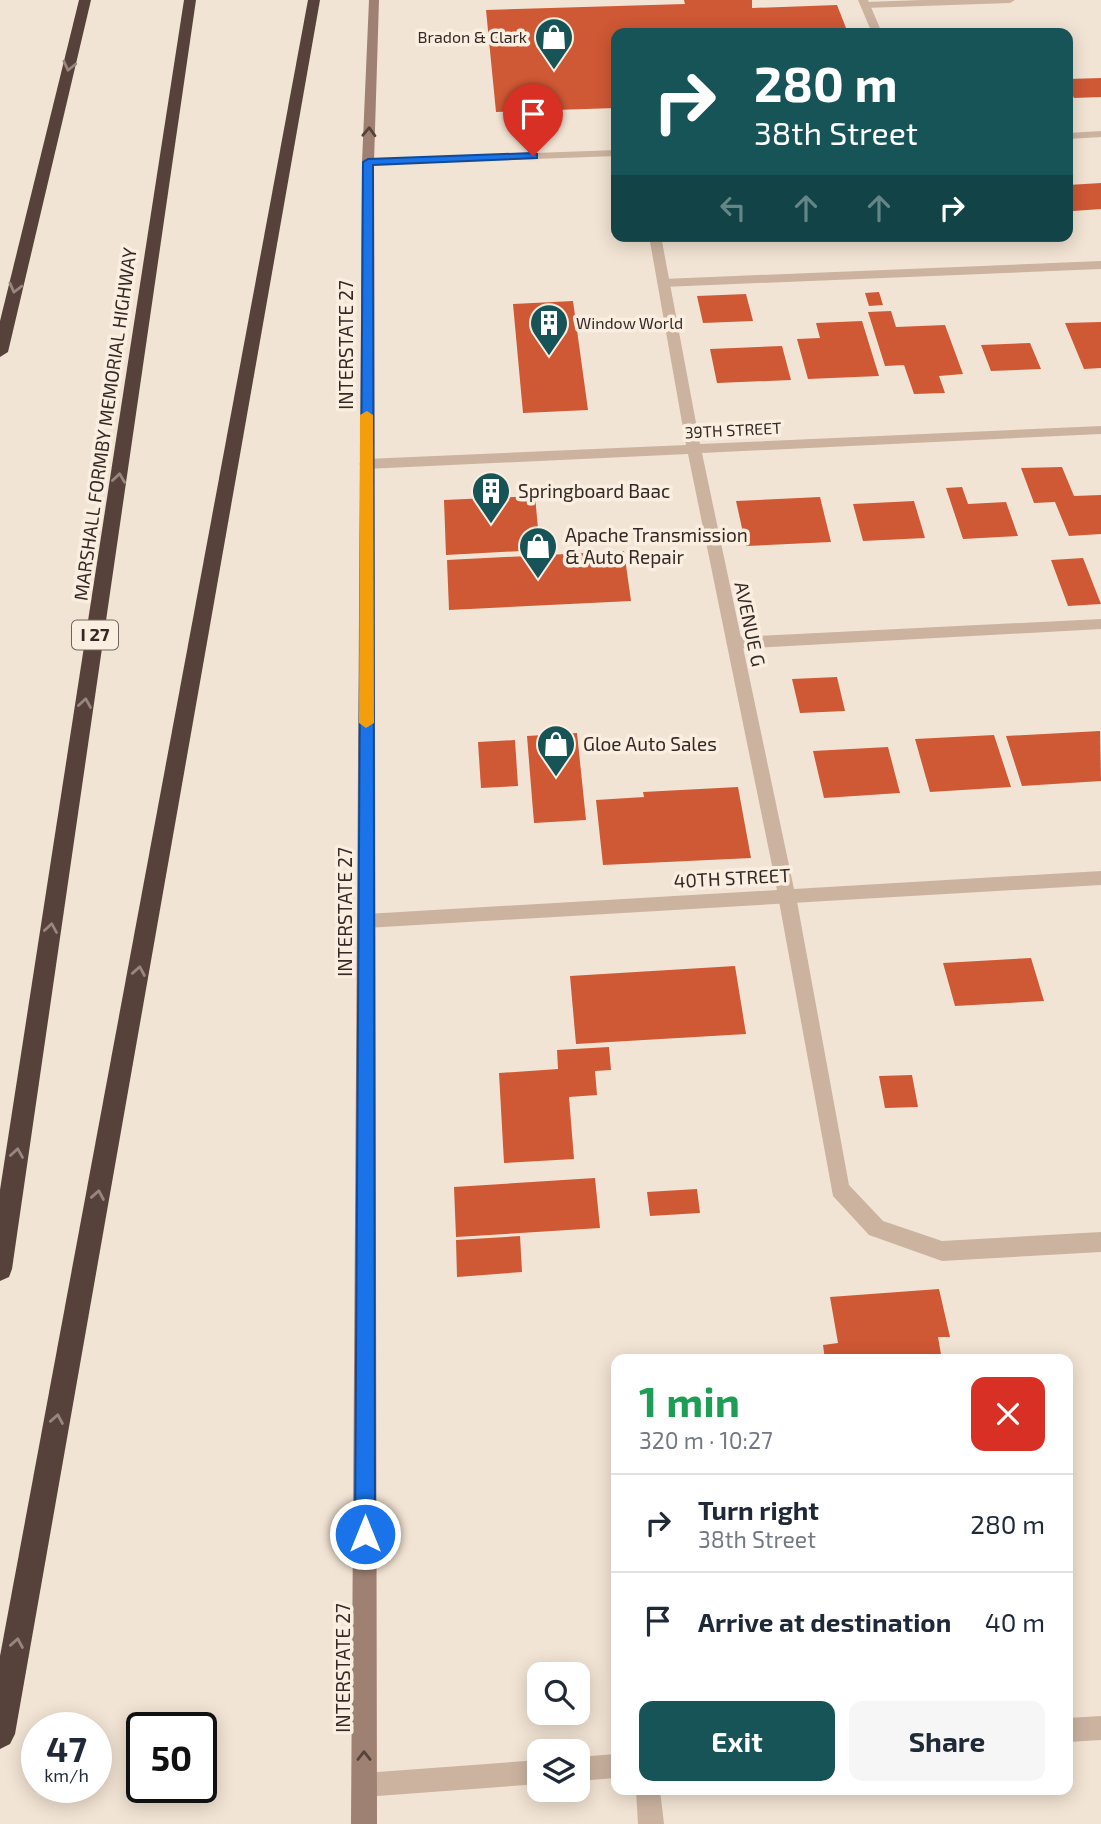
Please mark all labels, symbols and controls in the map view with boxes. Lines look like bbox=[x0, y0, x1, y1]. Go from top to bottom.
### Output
shop icon: Bradon & Clark bbox=[533, 16, 575, 71]
place label: Bradon & Clark bbox=[418, 27, 527, 46]
text: 280 m bbox=[754, 53, 898, 112]
icon: right bbox=[639, 56, 730, 147]
one-way arrow bbox=[62, 60, 77, 72]
pin bbox=[503, 84, 563, 156]
icon: arrive bbox=[514, 95, 552, 133]
text: 38th Street bbox=[754, 113, 918, 151]
one-way arrow bbox=[362, 126, 377, 137]
icon: left bbox=[714, 189, 752, 227]
icon: ahead bbox=[787, 189, 825, 227]
icon: ahead bbox=[860, 189, 898, 227]
icon: right bbox=[933, 189, 971, 227]
street label: MARSHALL FORMBY MEMORIAL HIGHWAY bbox=[68, 246, 141, 602]
street label: INTERSTATE 27 bbox=[334, 280, 357, 410]
one-way arrow bbox=[9, 281, 24, 293]
building icon: Window World bbox=[528, 302, 570, 357]
place label: Window World bbox=[576, 313, 683, 332]
street label: 39TH STREET bbox=[684, 417, 782, 442]
building icon: Springboard Baac bbox=[470, 470, 512, 525]
one-way arrow bbox=[111, 473, 126, 484]
place label: Springboard Baac bbox=[518, 479, 670, 502]
place label: Apache Transmission & Auto Repair bbox=[565, 523, 748, 568]
shop icon: Apache Transmission & Auto Repair bbox=[517, 525, 559, 580]
street label: AVENUE G bbox=[730, 579, 771, 668]
road number: I 27 bbox=[72, 620, 118, 650]
one-way arrow bbox=[77, 698, 92, 709]
shop icon: Gloe Auto Sales bbox=[535, 723, 577, 778]
place label: Gloe Auto Sales bbox=[583, 732, 717, 755]
street label: INTERSTATE 27 bbox=[333, 847, 356, 977]
street label: 40TH STREET bbox=[673, 863, 791, 892]
one-way arrow bbox=[43, 923, 58, 934]
one-way arrow bbox=[131, 966, 146, 977]
one-way arrow bbox=[10, 1148, 25, 1159]
one-way arrow bbox=[90, 1189, 105, 1201]
text: 1 min bbox=[639, 1375, 740, 1425]
button: close bbox=[971, 1377, 1045, 1451]
one-way arrow bbox=[49, 1413, 64, 1425]
text: 320 m · 10:27 bbox=[639, 1426, 773, 1454]
text: Turn right bbox=[698, 1494, 819, 1525]
position arrow bbox=[328, 1497, 402, 1571]
icon: right bbox=[639, 1504, 677, 1542]
text: 280 m bbox=[970, 1508, 1045, 1539]
text: 38th Street bbox=[698, 1525, 816, 1553]
icon: arrive bbox=[639, 1602, 677, 1640]
street label: INTERSTATE 27 bbox=[331, 1603, 354, 1733]
text: Arrive at destination bbox=[698, 1606, 951, 1637]
text: 40 m bbox=[985, 1606, 1045, 1637]
one-way arrow bbox=[8, 1637, 23, 1649]
map controls bbox=[527, 1662, 590, 1802]
button: search bbox=[527, 1662, 590, 1725]
button: Exit bbox=[639, 1701, 835, 1781]
button: Share bbox=[849, 1701, 1045, 1781]
speed limit sign: 50 bbox=[126, 1712, 217, 1803]
text: 47 bbox=[46, 1727, 87, 1769]
button: layers bbox=[527, 1739, 590, 1802]
one-way arrow bbox=[356, 1750, 372, 1761]
text: km/h bbox=[44, 1764, 89, 1786]

